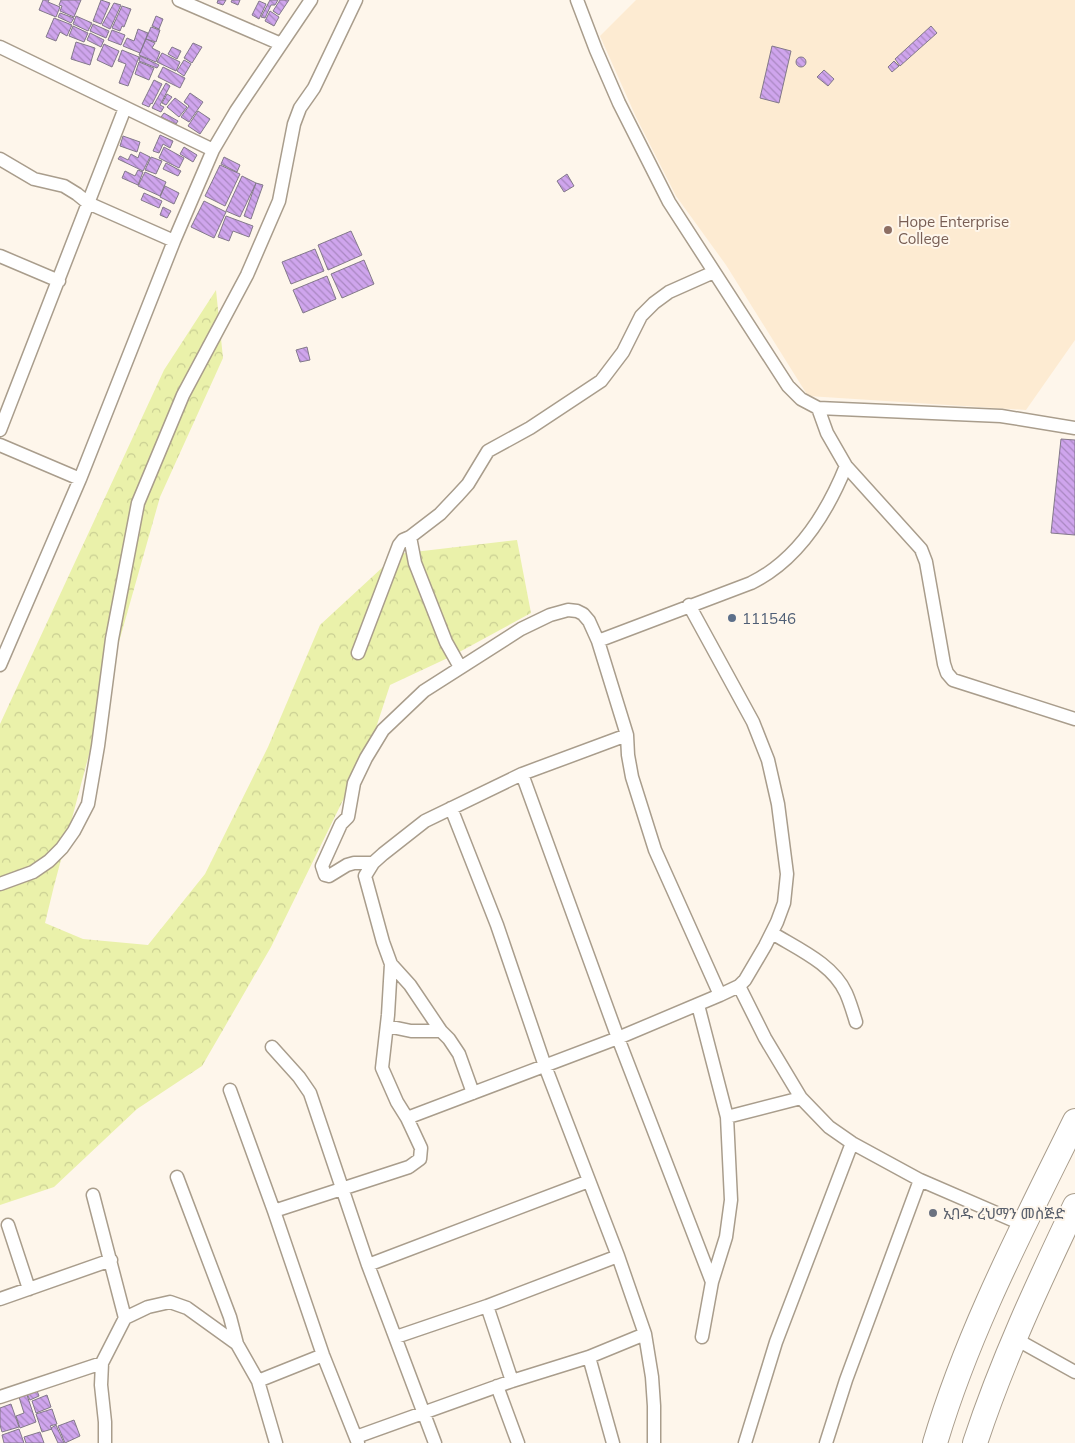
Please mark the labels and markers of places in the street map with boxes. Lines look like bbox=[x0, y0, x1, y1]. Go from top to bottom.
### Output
place label: Hope Enterprise College bbox=[898, 212, 1009, 248]
marker: Hope Enterprise College bbox=[882, 224, 894, 236]
place label: 111546 bbox=[742, 609, 796, 628]
marker: 111546 bbox=[726, 612, 738, 624]
place label: ኢባዱ ረህማን መስጅድ bbox=[943, 1204, 1066, 1223]
marker: ኢባዱ ረህማን መስጅድ bbox=[927, 1207, 939, 1219]

